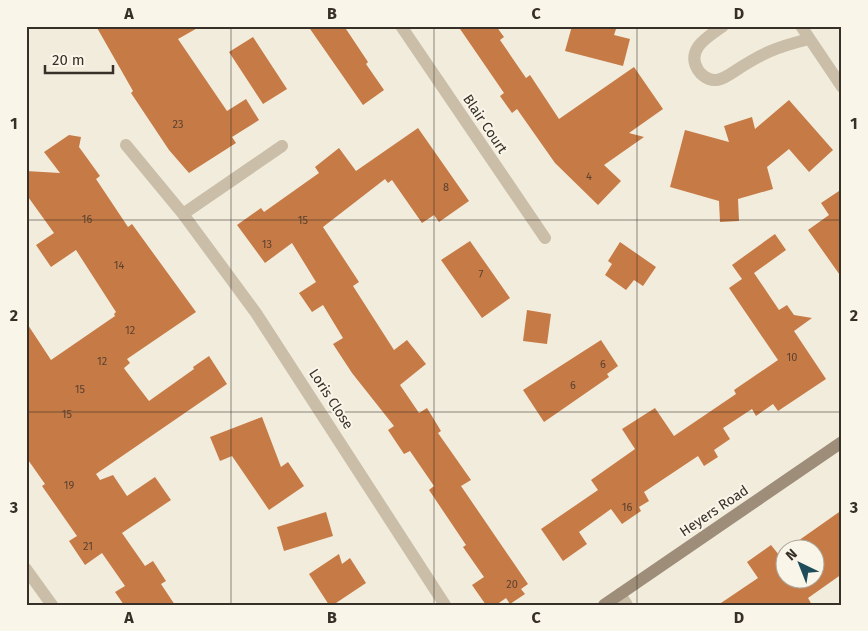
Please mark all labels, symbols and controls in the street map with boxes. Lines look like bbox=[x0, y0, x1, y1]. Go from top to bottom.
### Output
text: A bbox=[123, 4, 134, 23]
text: B bbox=[327, 4, 337, 23]
text: C bbox=[531, 4, 541, 23]
text: D bbox=[734, 4, 744, 23]
scale bar bbox=[45, 42, 112, 74]
text: 20 m bbox=[52, 51, 85, 69]
street label: Blair Court bbox=[459, 91, 511, 158]
text: 1 bbox=[10, 114, 18, 133]
text: 1 bbox=[850, 114, 858, 133]
house number: 23 bbox=[173, 118, 183, 131]
house number: 4 bbox=[586, 170, 592, 183]
house number: 8 bbox=[443, 181, 449, 194]
house number: 16 bbox=[82, 213, 92, 226]
house number: 15 bbox=[298, 214, 309, 227]
house number: 13 bbox=[262, 238, 272, 251]
house number: 14 bbox=[114, 259, 124, 272]
house number: 7 bbox=[479, 268, 484, 281]
text: 2 bbox=[10, 306, 18, 325]
text: 2 bbox=[850, 306, 858, 325]
house number: 12 bbox=[125, 324, 135, 337]
house number: 10 bbox=[787, 351, 797, 364]
house number: 12 bbox=[97, 355, 107, 368]
house number: 6 bbox=[600, 358, 606, 371]
street label: Loris Close bbox=[305, 366, 357, 432]
house number: 6 bbox=[570, 379, 576, 392]
house number: 15 bbox=[75, 383, 86, 396]
house number: 15 bbox=[62, 408, 73, 421]
house number: 19 bbox=[64, 479, 74, 492]
street label: Heyers Road bbox=[676, 482, 752, 540]
text: 3 bbox=[9, 498, 18, 517]
text: 3 bbox=[849, 498, 858, 517]
house number: 16 bbox=[622, 501, 632, 514]
north arrow bbox=[776, 538, 826, 588]
house number: 21 bbox=[83, 540, 93, 553]
text: N bbox=[782, 545, 801, 564]
house number: 20 bbox=[506, 578, 518, 591]
text: A bbox=[123, 608, 134, 627]
text: B bbox=[327, 608, 337, 627]
text: C bbox=[531, 608, 541, 627]
text: D bbox=[734, 608, 744, 627]

